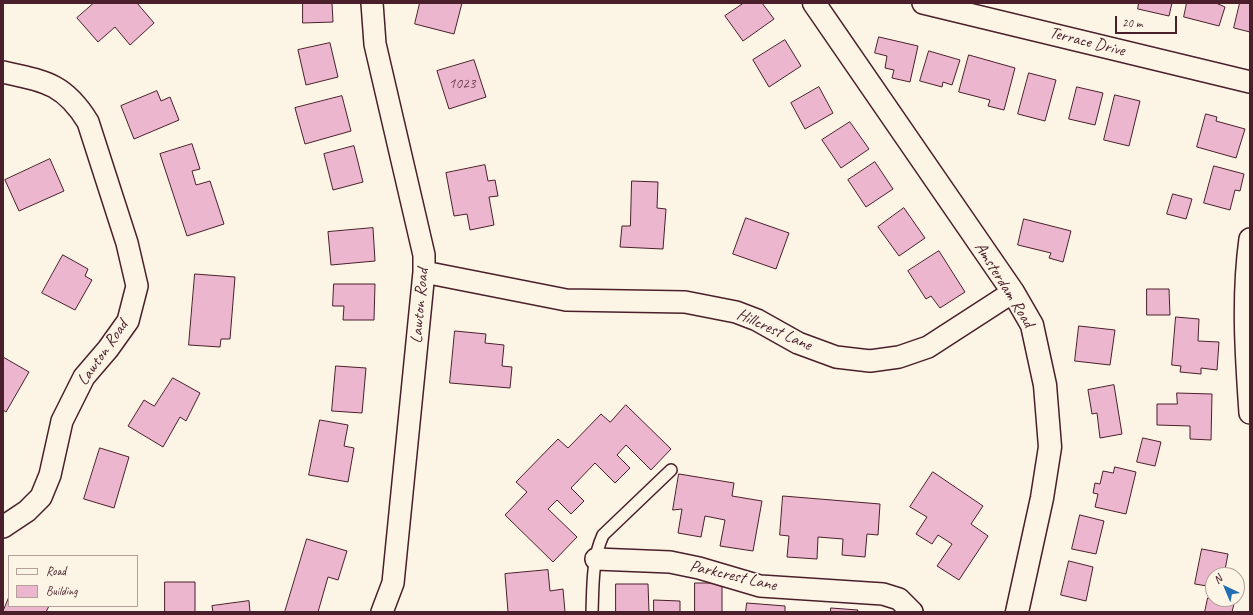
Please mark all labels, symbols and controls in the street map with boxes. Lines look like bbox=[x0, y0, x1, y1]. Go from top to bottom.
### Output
scale bar bbox=[1117, 8, 1179, 34]
text: 20 m bbox=[1122, 15, 1142, 31]
street label: Terrace Drive bbox=[1047, 23, 1127, 61]
house number: 1023 bbox=[449, 75, 475, 93]
street label: Amsterdam Road bbox=[970, 239, 1038, 331]
street label: Lawton Road bbox=[407, 268, 433, 344]
street label: Hillcrest Lane bbox=[733, 304, 815, 356]
street label: Lawton Road bbox=[73, 316, 133, 390]
legend bbox=[8, 555, 138, 607]
street label: Parkcrest Lane bbox=[688, 556, 778, 596]
text: Road bbox=[46, 563, 66, 579]
north arrow bbox=[1205, 567, 1245, 607]
text: N bbox=[1210, 572, 1225, 586]
text: Building bbox=[46, 583, 78, 599]

